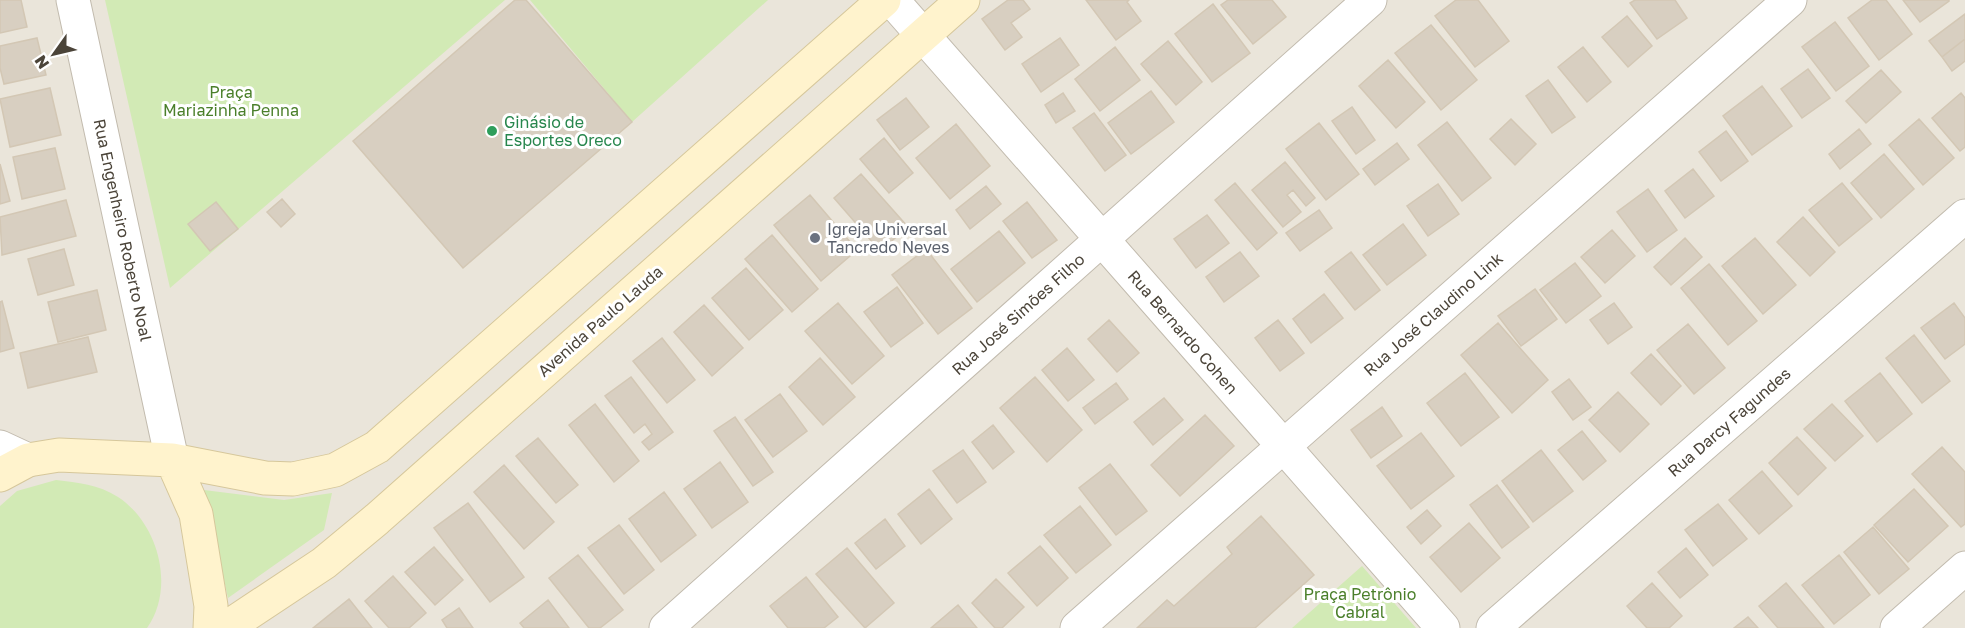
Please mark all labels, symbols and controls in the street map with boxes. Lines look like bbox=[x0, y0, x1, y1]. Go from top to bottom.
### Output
north arrow bbox=[24, 24, 84, 84]
text: N bbox=[30, 52, 53, 73]
park label: Praça Mariazinha Penna bbox=[163, 82, 299, 120]
place label: Ginásio de Esportes Oreco bbox=[504, 112, 622, 150]
street label: Rua Engenheiro Roberto Noal bbox=[90, 117, 156, 343]
marker: Ginásio de Esportes Oreco bbox=[485, 124, 499, 138]
place label: Igreja Universal Tancredo Neves bbox=[827, 219, 949, 257]
marker: Igreja Universal Tancredo Neves bbox=[808, 231, 822, 245]
street label: Rua José Claudino Link bbox=[1359, 248, 1507, 380]
street label: Rua José Simões Filho bbox=[947, 249, 1089, 379]
street label: Avenida Paulo Lauda bbox=[533, 261, 667, 381]
street label: Rua Bernardo Cohen bbox=[1124, 266, 1242, 398]
street label: Rua Darcy Fagundes bbox=[1664, 363, 1794, 481]
park label: Praça Petrônio Cabral bbox=[1304, 584, 1416, 622]

